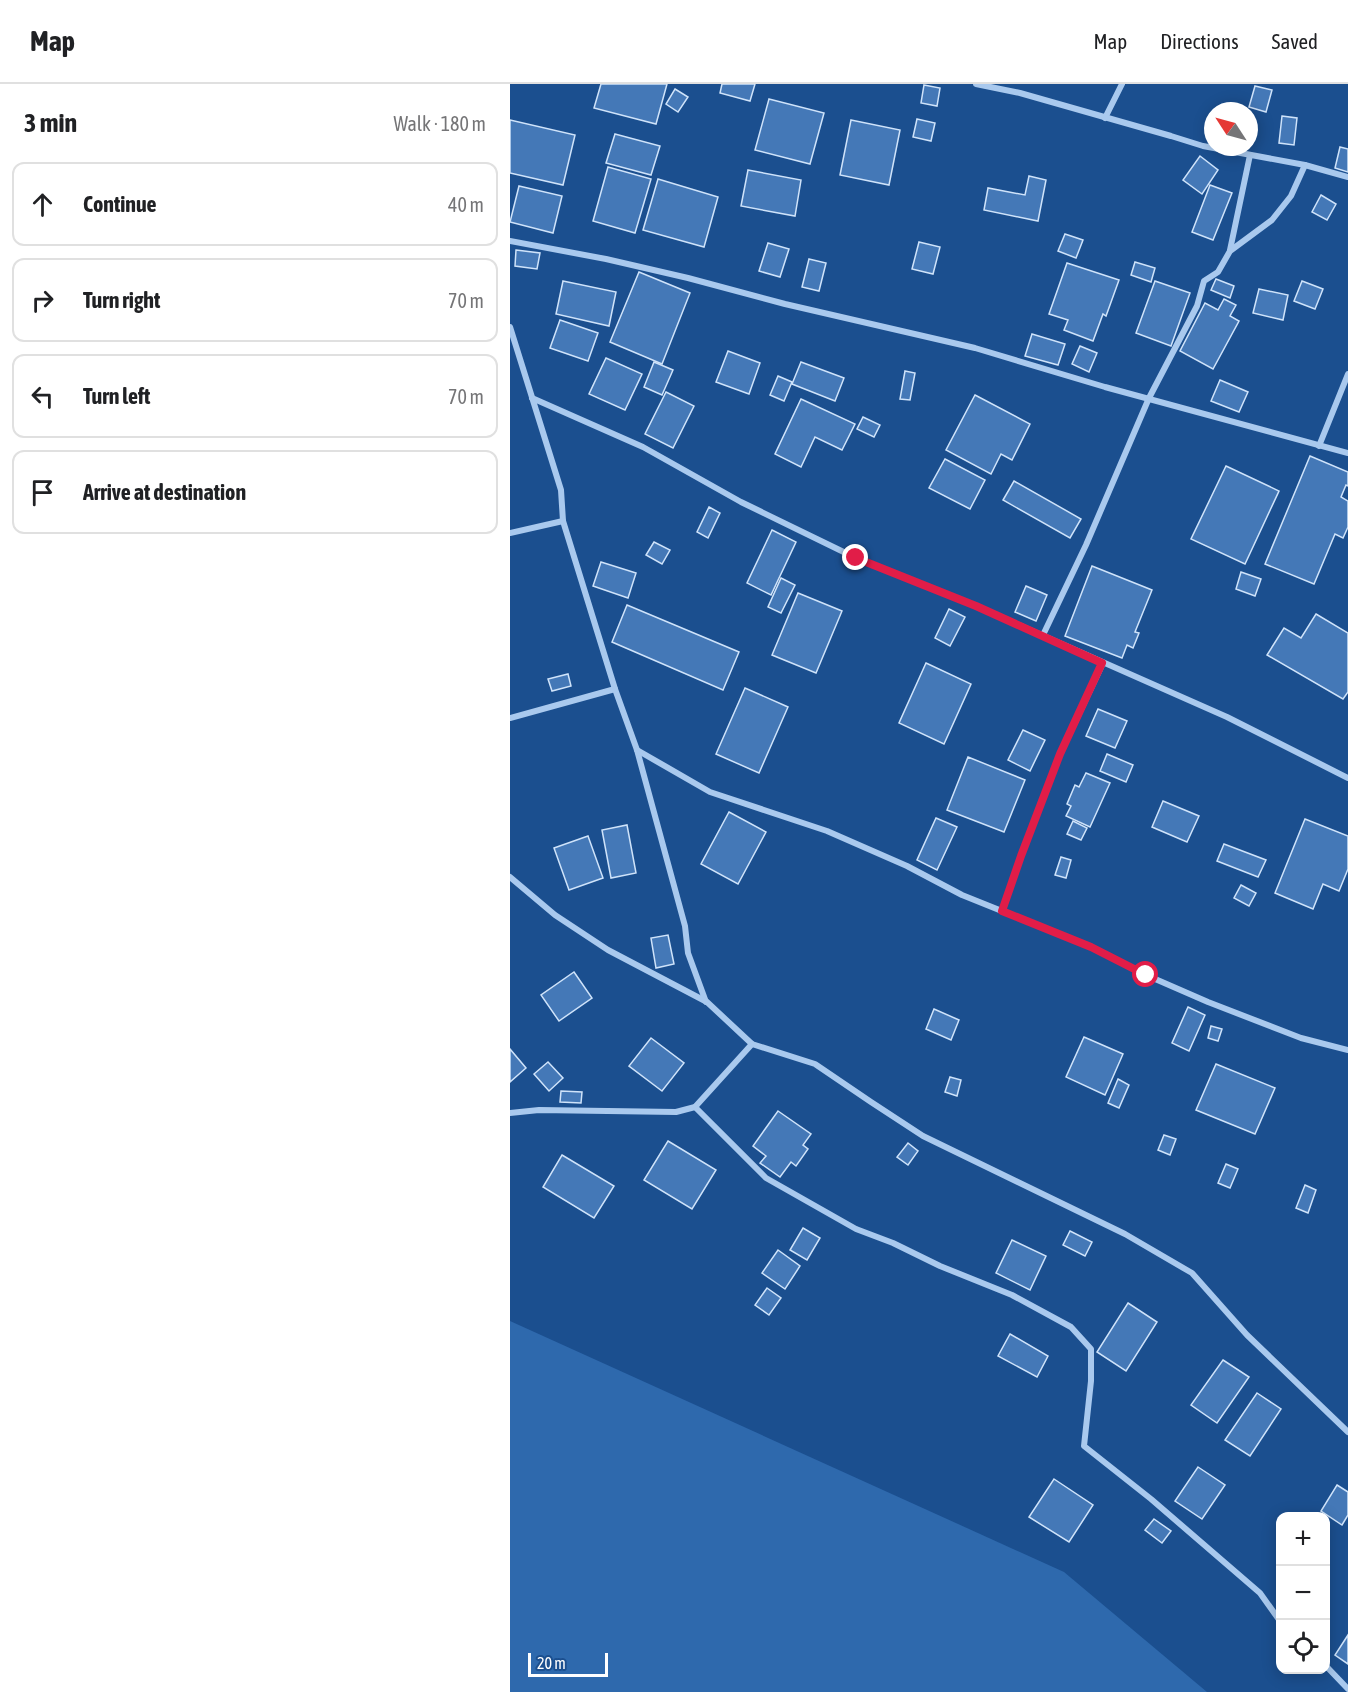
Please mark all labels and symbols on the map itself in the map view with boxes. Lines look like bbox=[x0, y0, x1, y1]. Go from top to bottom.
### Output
north arrow bbox=[1204, 102, 1258, 156]
route end bbox=[842, 544, 868, 570]
route start bbox=[1132, 961, 1158, 987]
scale bar bbox=[528, 1650, 608, 1678]

